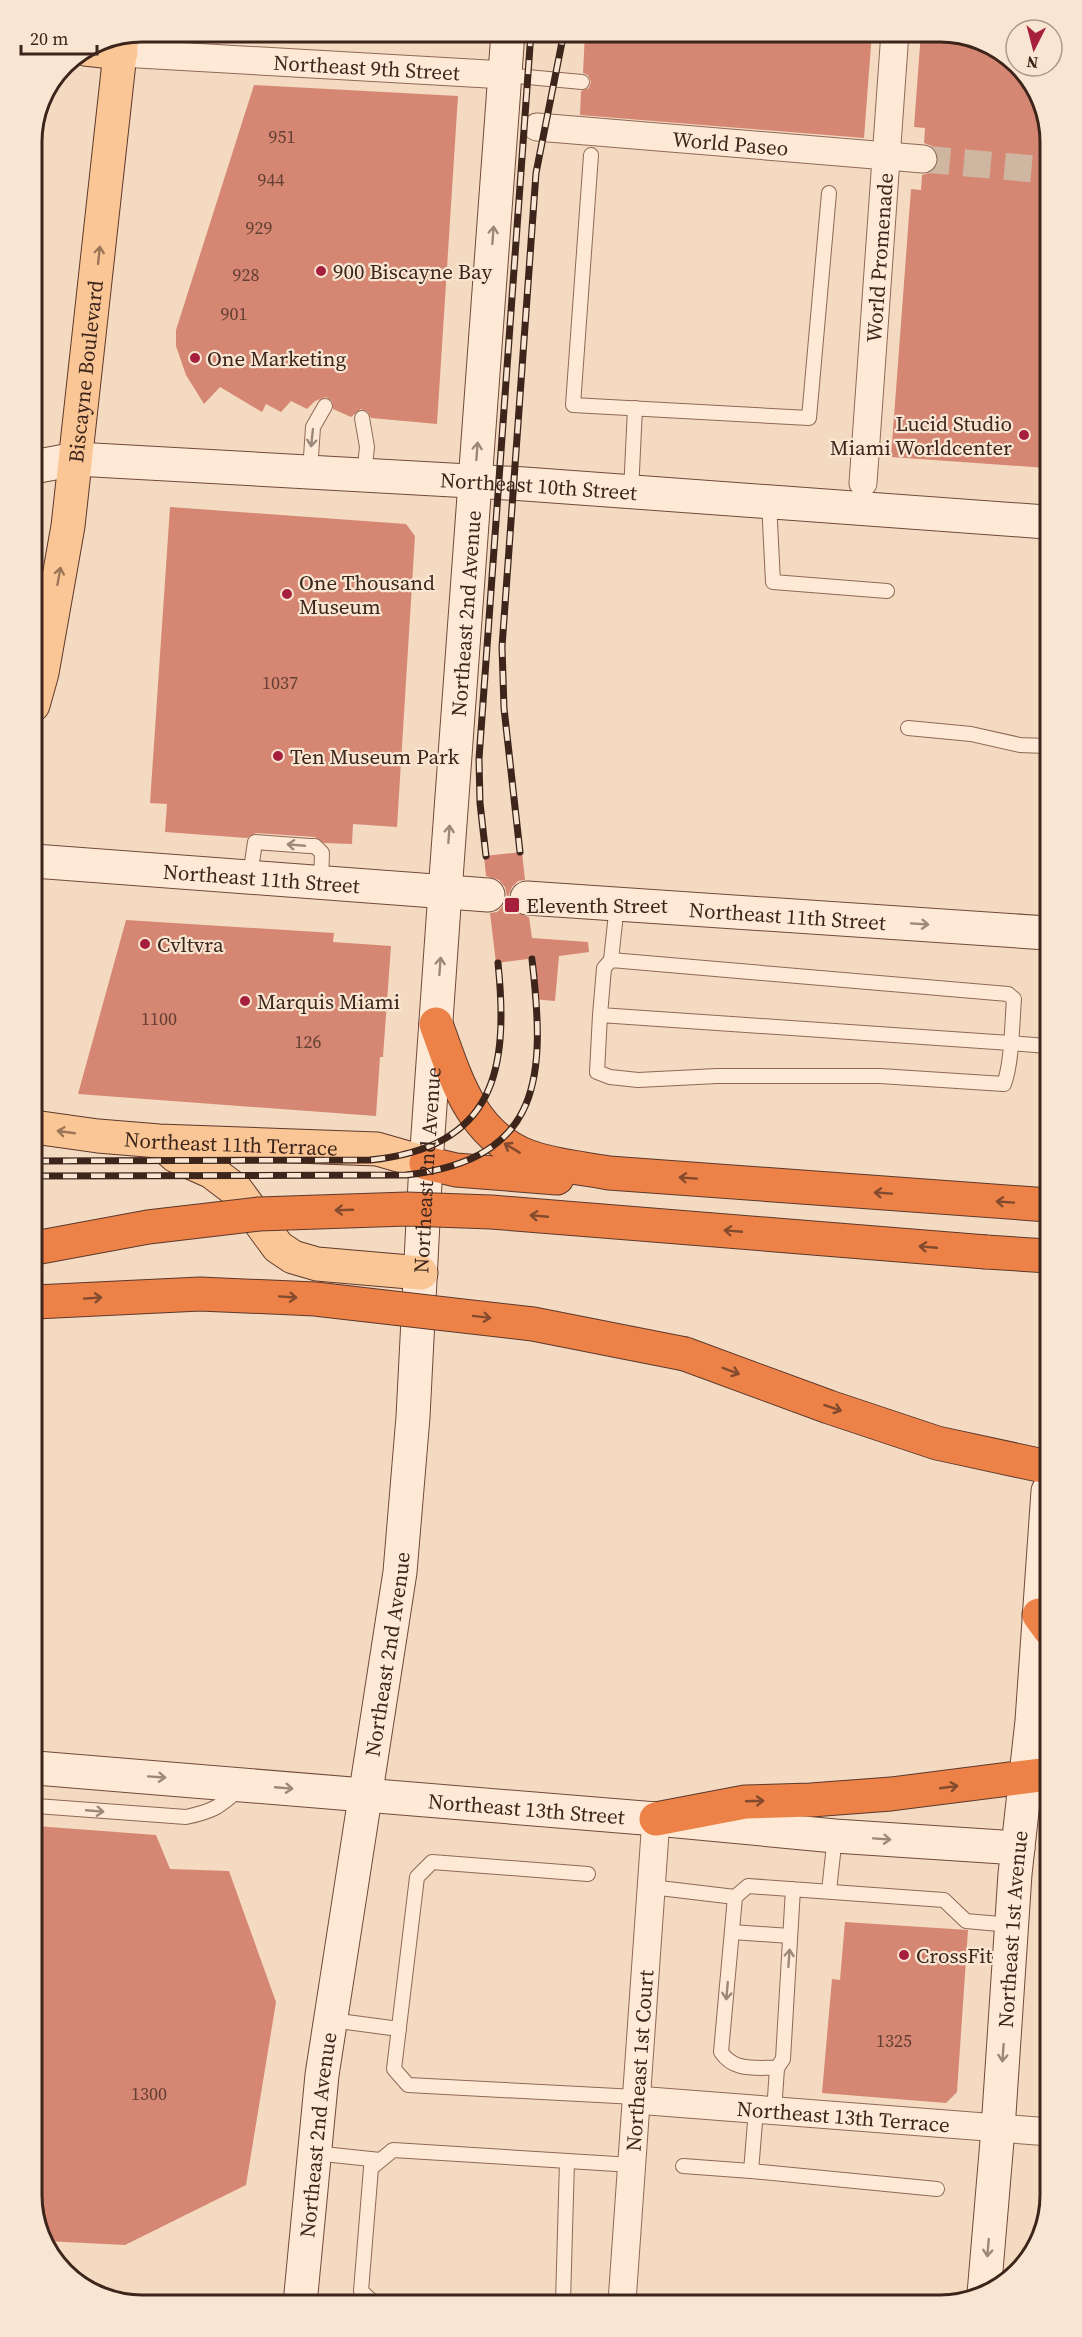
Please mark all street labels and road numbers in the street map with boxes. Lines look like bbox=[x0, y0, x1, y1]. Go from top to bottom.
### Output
street label: Northeast 9th Street bbox=[273, 47, 461, 87]
street label: World Paseo bbox=[671, 124, 790, 162]
street label: World Promenade bbox=[859, 172, 899, 343]
street label: Biscayne Boulevard bbox=[61, 279, 109, 464]
street label: Northeast 10th Street bbox=[439, 465, 638, 507]
street label: Northeast 2nd Avenue bbox=[443, 509, 487, 717]
street label: Northeast 11th Street bbox=[162, 856, 361, 900]
street label: Northeast 11th Street bbox=[688, 894, 887, 937]
street label: Northeast 2nd Avenue bbox=[406, 1066, 447, 1274]
street label: Northeast 11th Terrace bbox=[123, 1124, 338, 1162]
street label: Northeast 2nd Avenue bbox=[357, 1551, 416, 1758]
street label: Northeast 13th Street bbox=[427, 1786, 626, 1831]
street label: Northeast 1st Avenue bbox=[990, 1829, 1034, 2029]
street label: Northeast 1st Court bbox=[618, 1969, 660, 2152]
street label: Northeast 2nd Avenue bbox=[292, 2030, 343, 2239]
street label: Northeast 13th Terrace bbox=[736, 2093, 951, 2139]

